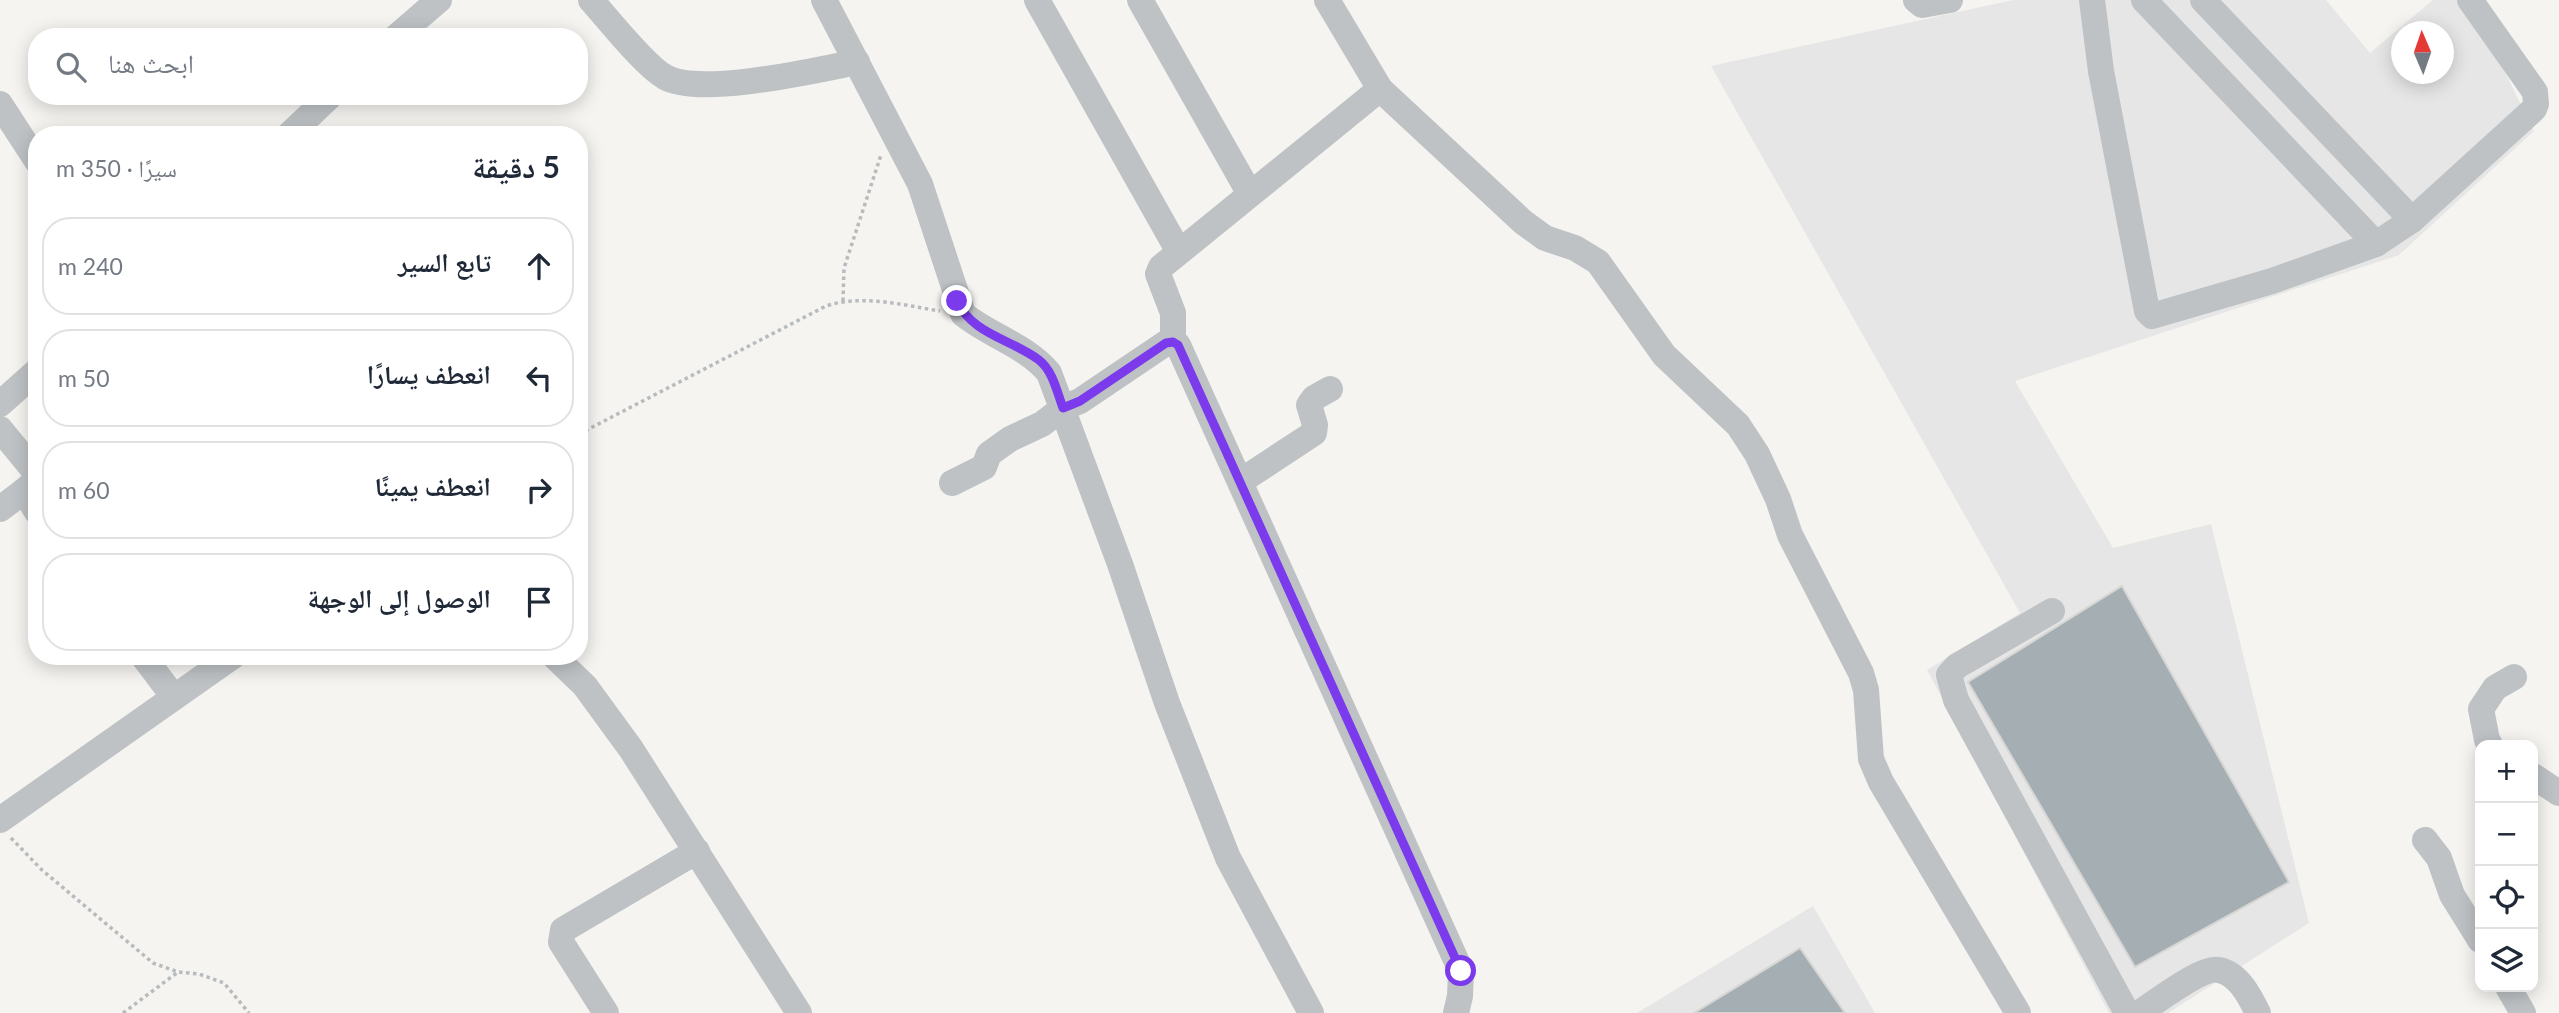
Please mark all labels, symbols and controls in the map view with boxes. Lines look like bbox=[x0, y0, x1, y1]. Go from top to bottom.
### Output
north arrow bbox=[2391, 21, 2454, 84]
search box bbox=[28, 28, 588, 105]
text: ابحث هنا bbox=[108, 47, 194, 79]
icon: search bbox=[52, 48, 90, 86]
text: 5 دقيقة bbox=[472, 148, 560, 184]
text: سيرًا · 350 m bbox=[56, 154, 177, 182]
text: تابع السير bbox=[398, 246, 491, 278]
icon: ahead bbox=[520, 247, 558, 285]
text: 240 m bbox=[58, 252, 123, 280]
route end bbox=[941, 285, 972, 316]
text: انعطف يسارًا bbox=[367, 358, 491, 390]
icon: left bbox=[520, 359, 558, 397]
text: 50 m bbox=[58, 364, 110, 392]
text: انعطف يمينًا bbox=[374, 470, 491, 502]
icon: right bbox=[520, 471, 558, 509]
text: 60 m bbox=[58, 476, 110, 504]
text: الوصول إلى الوجهة bbox=[307, 582, 491, 614]
icon: arrive bbox=[520, 583, 558, 621]
map controls bbox=[2475, 740, 2538, 992]
button: + bbox=[2475, 740, 2538, 803]
button: − bbox=[2475, 803, 2538, 866]
button: locate bbox=[2475, 866, 2538, 929]
button: layers bbox=[2475, 929, 2538, 992]
route start bbox=[1445, 955, 1476, 986]

